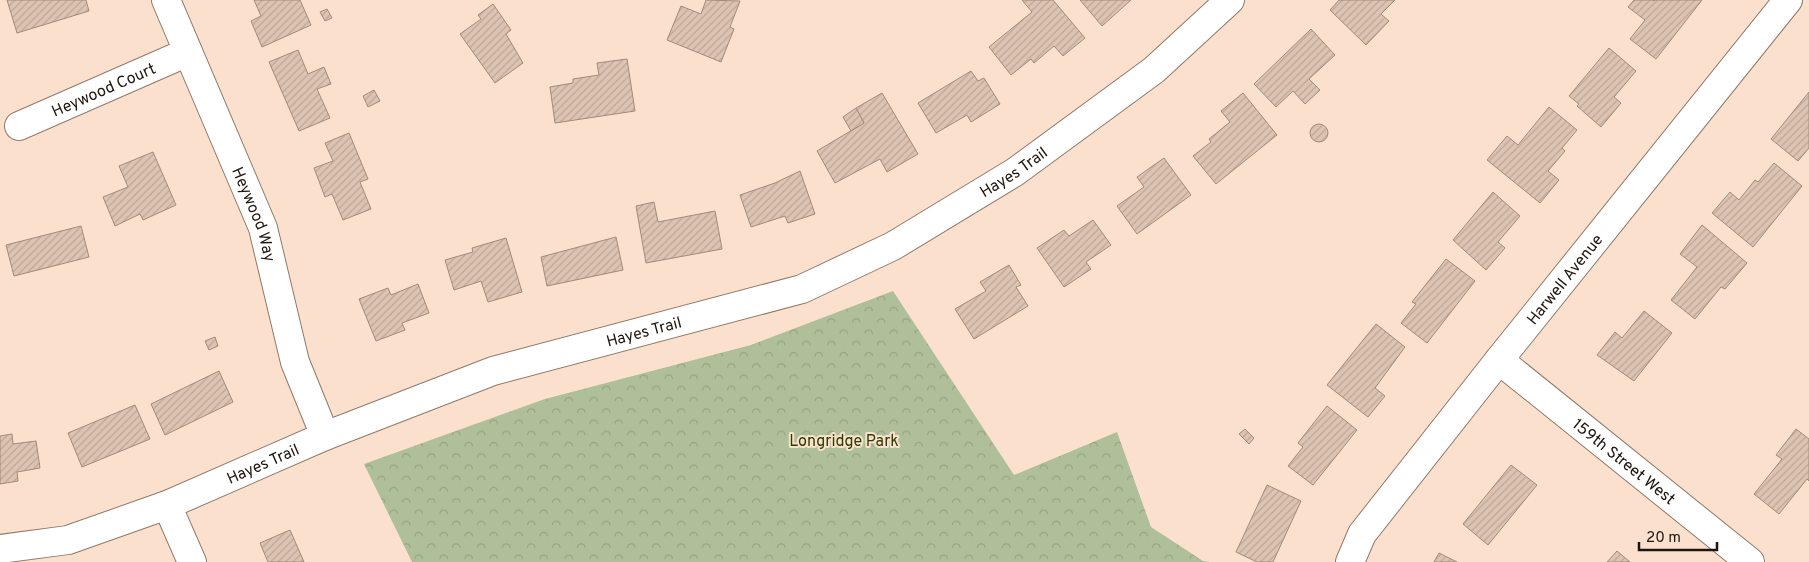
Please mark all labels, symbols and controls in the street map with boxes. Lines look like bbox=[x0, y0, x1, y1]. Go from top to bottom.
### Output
street label: Heywood Court bbox=[49, 59, 159, 122]
street label: Hayes Trail bbox=[977, 143, 1052, 203]
street label: Heywood Way bbox=[226, 164, 279, 264]
street label: Harwell Avenue bbox=[1523, 231, 1608, 329]
street label: Hayes Trail bbox=[604, 313, 684, 353]
street label: 159th Street West bbox=[1568, 415, 1679, 510]
park label: Longridge Park bbox=[789, 432, 899, 452]
street label: Hayes Trail bbox=[224, 440, 303, 490]
scale bar bbox=[1639, 520, 1716, 552]
text: 20 m bbox=[1646, 529, 1681, 548]

